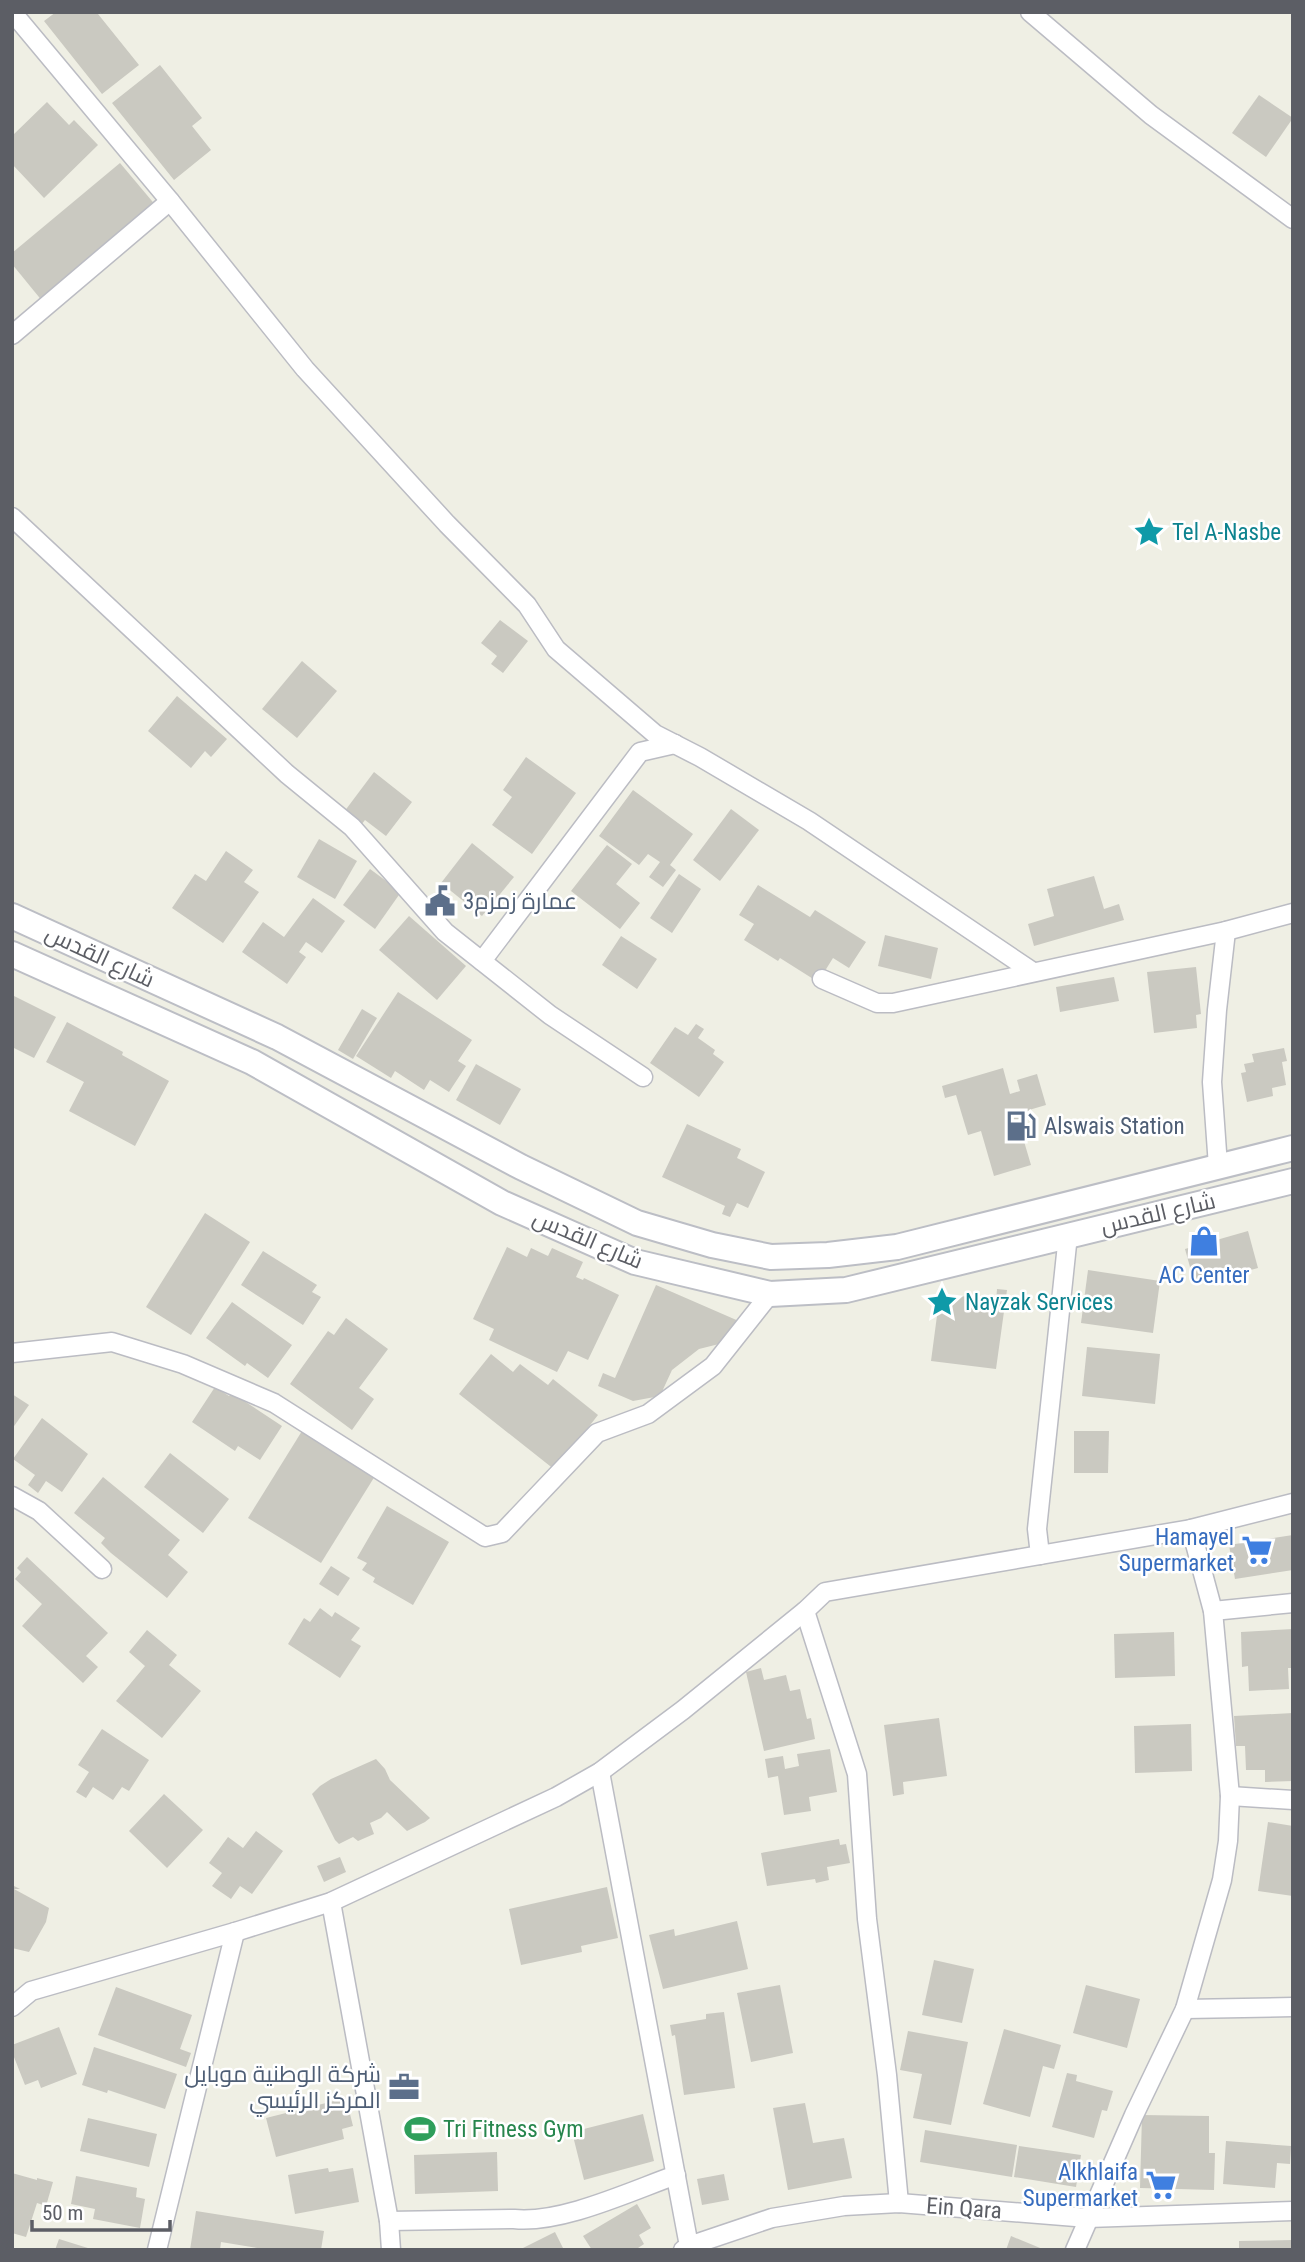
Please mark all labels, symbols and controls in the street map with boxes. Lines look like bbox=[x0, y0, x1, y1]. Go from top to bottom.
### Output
place icon: Tel A-Nasbe bbox=[1132, 515, 1166, 549]
place label: Tel A-Nasbe bbox=[1172, 519, 1281, 546]
public building icon: عمارة زمزم3 bbox=[423, 884, 457, 918]
place label: عمارة زمزم3 bbox=[463, 888, 577, 917]
street label: شارع القدس bbox=[40, 919, 159, 995]
fuel station icon: Alswais Station bbox=[1004, 1109, 1038, 1143]
place label: Alswais Station bbox=[1044, 1113, 1185, 1140]
street label: شارع القدس bbox=[1098, 1187, 1219, 1242]
street label: شارع القدس bbox=[528, 1204, 647, 1277]
shop icon: AC Center bbox=[1187, 1224, 1221, 1258]
place label: AC Center bbox=[1158, 1262, 1250, 1289]
place icon: Nayzak Services bbox=[925, 1285, 959, 1319]
place label: Nayzak Services bbox=[965, 1289, 1113, 1316]
place label: Hamayel Supermarket bbox=[1119, 1524, 1234, 1577]
supermarket icon: Hamayel Supermarket bbox=[1240, 1533, 1274, 1567]
place label: شركة الوطنية موبايل المركز الرئيسي bbox=[184, 2061, 381, 2117]
office icon: شركة الوطنية موبايل المركز الرئيسي bbox=[387, 2070, 421, 2104]
sports icon: Tri Fitness Gym bbox=[403, 2112, 437, 2146]
place label: Tri Fitness Gym bbox=[443, 2116, 584, 2143]
place label: Alkhlaifa Supermarket bbox=[1023, 2159, 1138, 2212]
supermarket icon: Alkhlaifa Supermarket bbox=[1144, 2168, 1178, 2202]
scale bar bbox=[32, 2188, 170, 2232]
street label: Ein Qara bbox=[925, 2192, 1003, 2225]
text: 50 m bbox=[42, 2201, 83, 2225]

